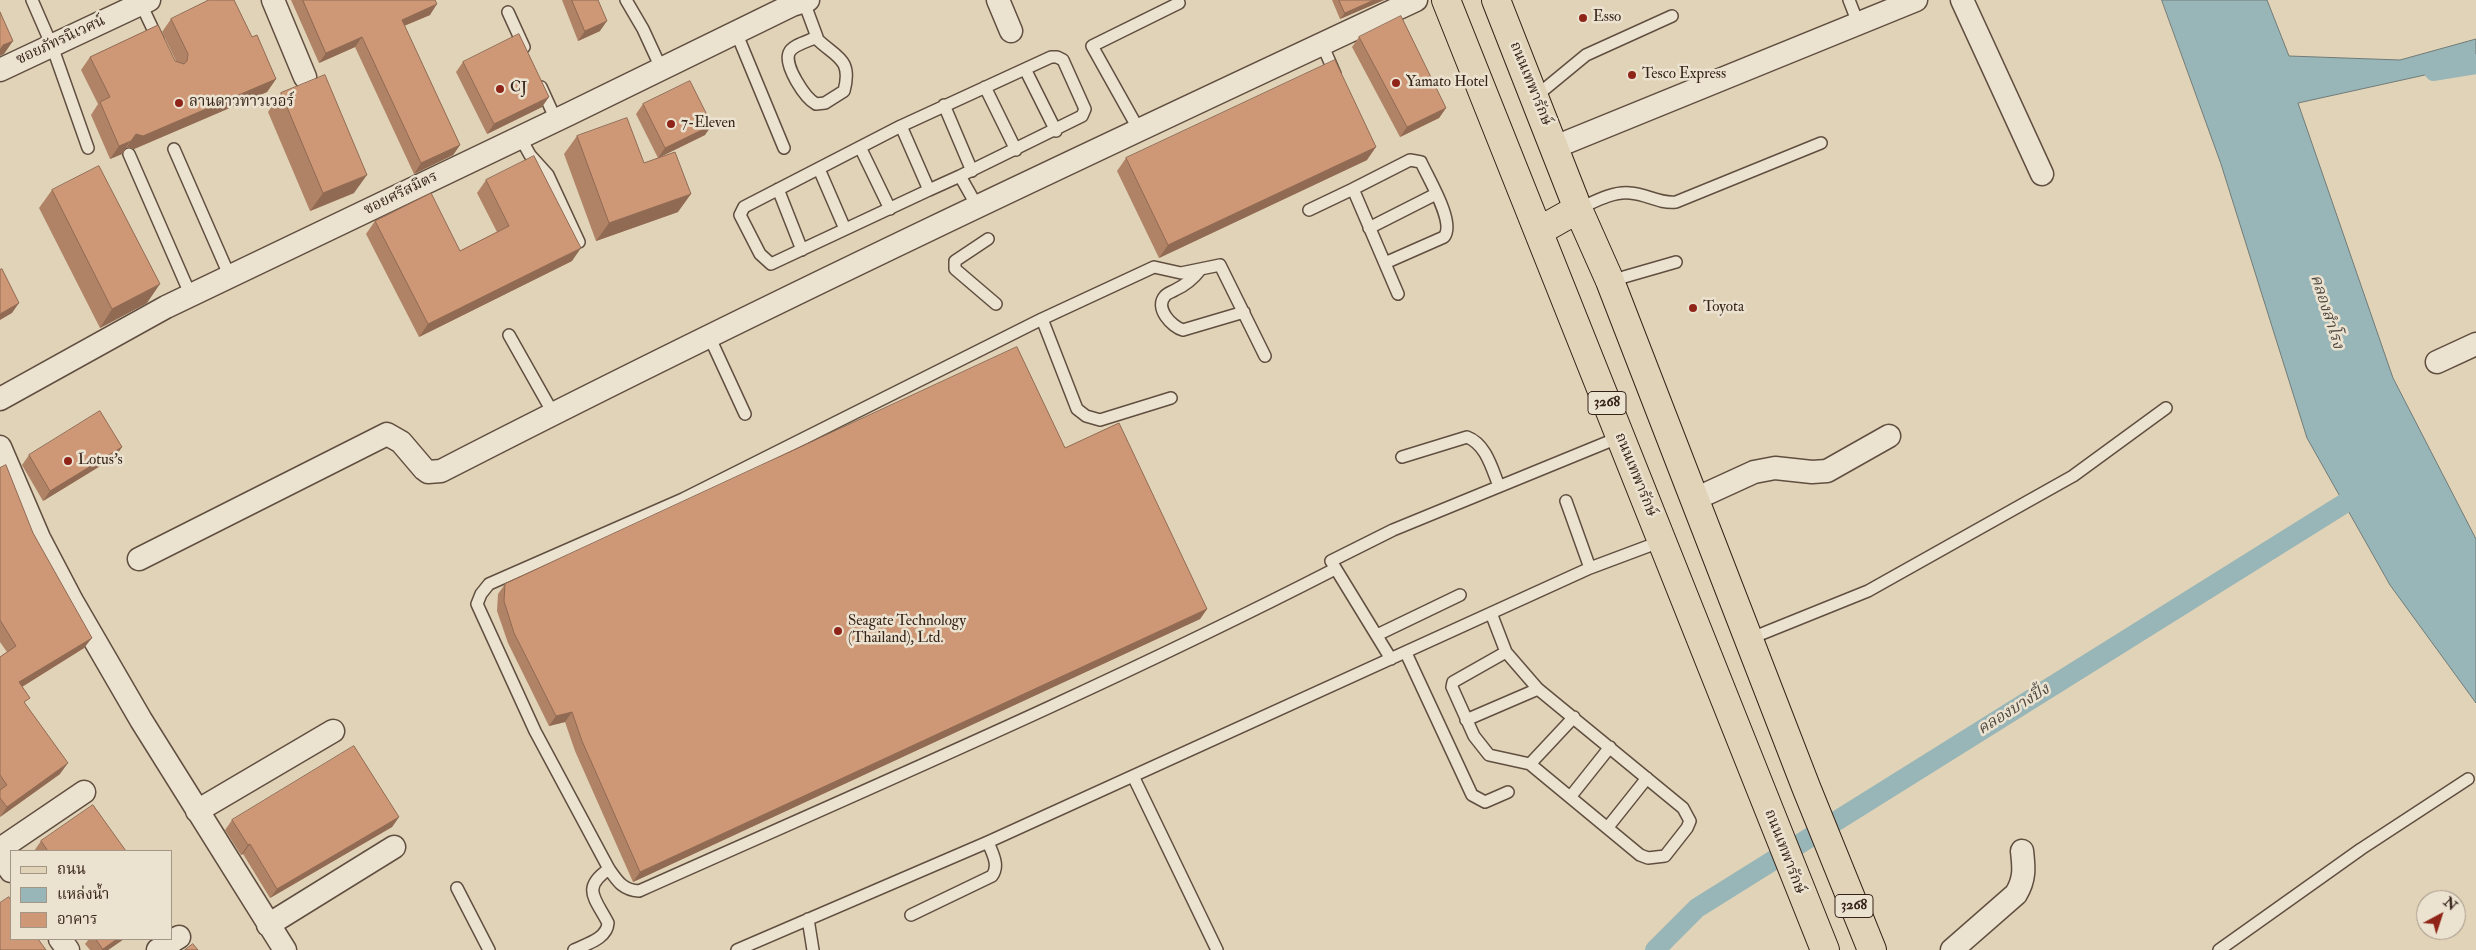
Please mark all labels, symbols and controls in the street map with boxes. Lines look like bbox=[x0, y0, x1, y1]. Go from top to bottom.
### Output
place label: Esso bbox=[1593, 9, 1621, 27]
marker: Esso bbox=[1577, 12, 1589, 24]
street label: ซอยภัทรนิเวศน์ bbox=[14, 13, 108, 69]
street label: ถนนเทพารักษ์ bbox=[1505, 39, 1555, 129]
place label: Tesco Express bbox=[1642, 66, 1726, 84]
marker: Tesco Express bbox=[1626, 69, 1638, 81]
place label: Yamato Hotel bbox=[1406, 74, 1488, 92]
marker: Yamato Hotel bbox=[1390, 77, 1402, 89]
place label: CJ bbox=[510, 80, 527, 98]
marker: CJ bbox=[494, 83, 506, 95]
place label: ลานดาวทาวเวอร์ bbox=[189, 94, 294, 112]
marker: ลานดาวทาวเวอร์ bbox=[173, 97, 185, 109]
place label: 7-Eleven bbox=[681, 115, 735, 133]
marker: 7-Eleven bbox=[665, 118, 677, 130]
street label: ซอยศรีสมิตร bbox=[361, 168, 441, 220]
water label: คลองสำโรง bbox=[2305, 273, 2347, 351]
place label: Toyota bbox=[1703, 299, 1744, 317]
marker: Toyota bbox=[1687, 302, 1699, 314]
road number: 3268 bbox=[1588, 392, 1626, 414]
street label: ถนนเทพารักษ์ bbox=[1610, 430, 1660, 520]
place label: Lotus's bbox=[78, 452, 123, 470]
marker: Lotus's bbox=[62, 455, 74, 467]
place label: Seagate Technology (Thailand), Ltd. bbox=[848, 613, 966, 648]
marker: Seagate Technology (Thailand), Ltd. bbox=[832, 625, 844, 637]
water label: คลองบางปิ้ง bbox=[1975, 680, 2053, 740]
street label: ถนนเทพารักษ์ bbox=[1760, 807, 1808, 897]
legend bbox=[10, 850, 172, 940]
text: ถนน bbox=[57, 860, 86, 879]
text: แหล่งน้ำ bbox=[57, 885, 109, 904]
north arrow bbox=[2416, 890, 2466, 940]
text: N bbox=[2440, 893, 2461, 914]
road number: 3268 bbox=[1835, 894, 1873, 918]
text: อาคาร bbox=[57, 910, 97, 929]

